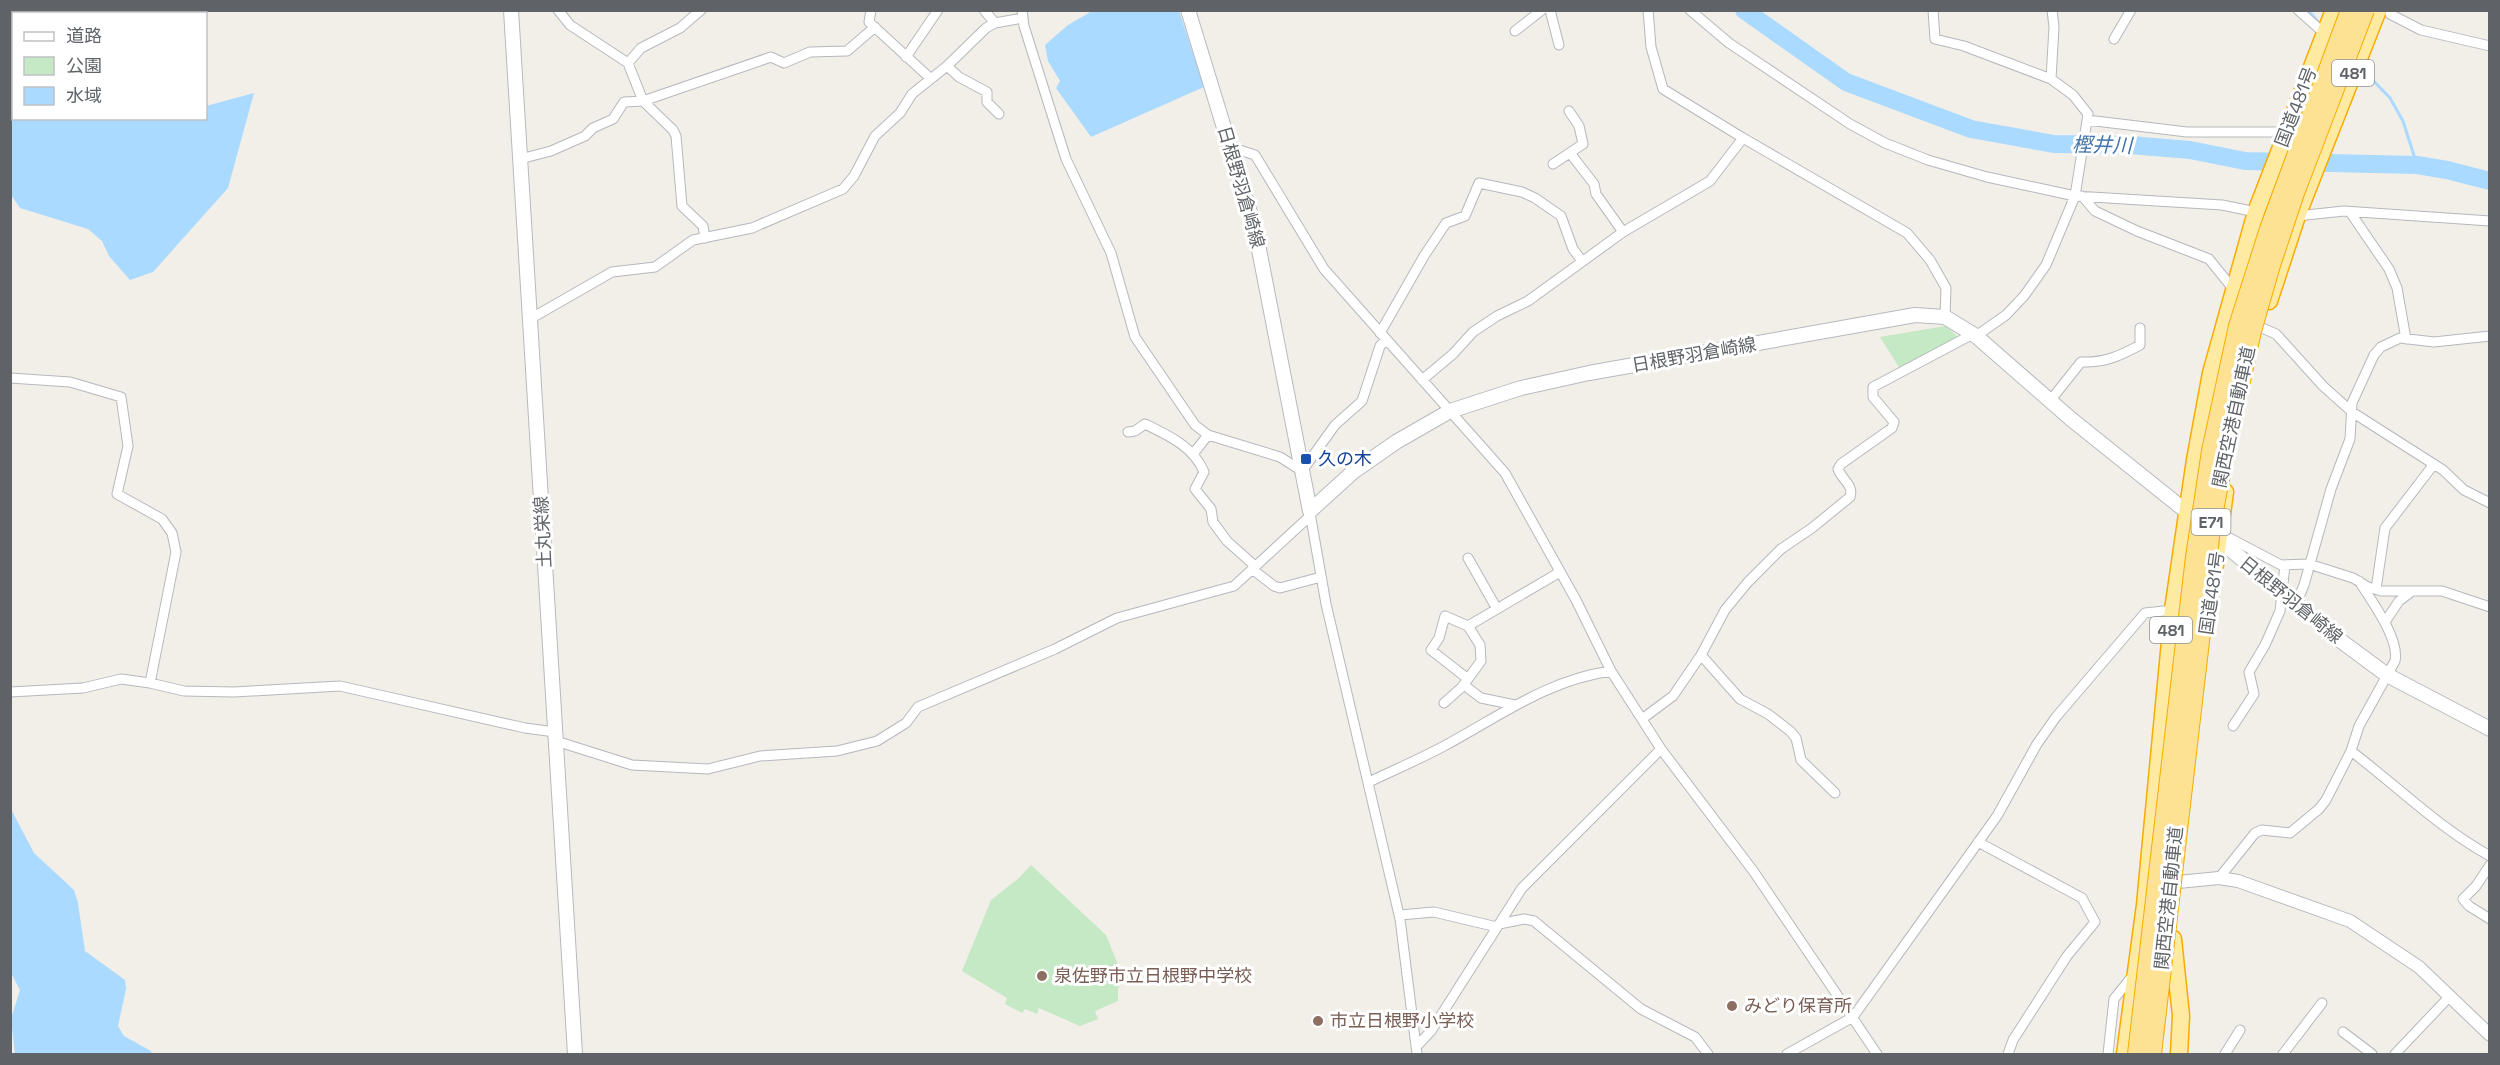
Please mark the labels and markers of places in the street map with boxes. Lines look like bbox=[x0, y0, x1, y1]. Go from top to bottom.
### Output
place label: 久の木 bbox=[1318, 447, 1372, 470]
marker: 久の木 bbox=[1299, 452, 1313, 466]
place label: 泉佐野市立日根野中学校 bbox=[1054, 964, 1252, 987]
marker: 泉佐野市立日根野中学校 bbox=[1035, 969, 1049, 983]
place label: みどり保育所 bbox=[1744, 994, 1852, 1017]
marker: みどり保育所 bbox=[1725, 999, 1739, 1013]
place label: 市立日根野小学校 bbox=[1330, 1009, 1474, 1032]
marker: 市立日根野小学校 bbox=[1311, 1014, 1325, 1028]

